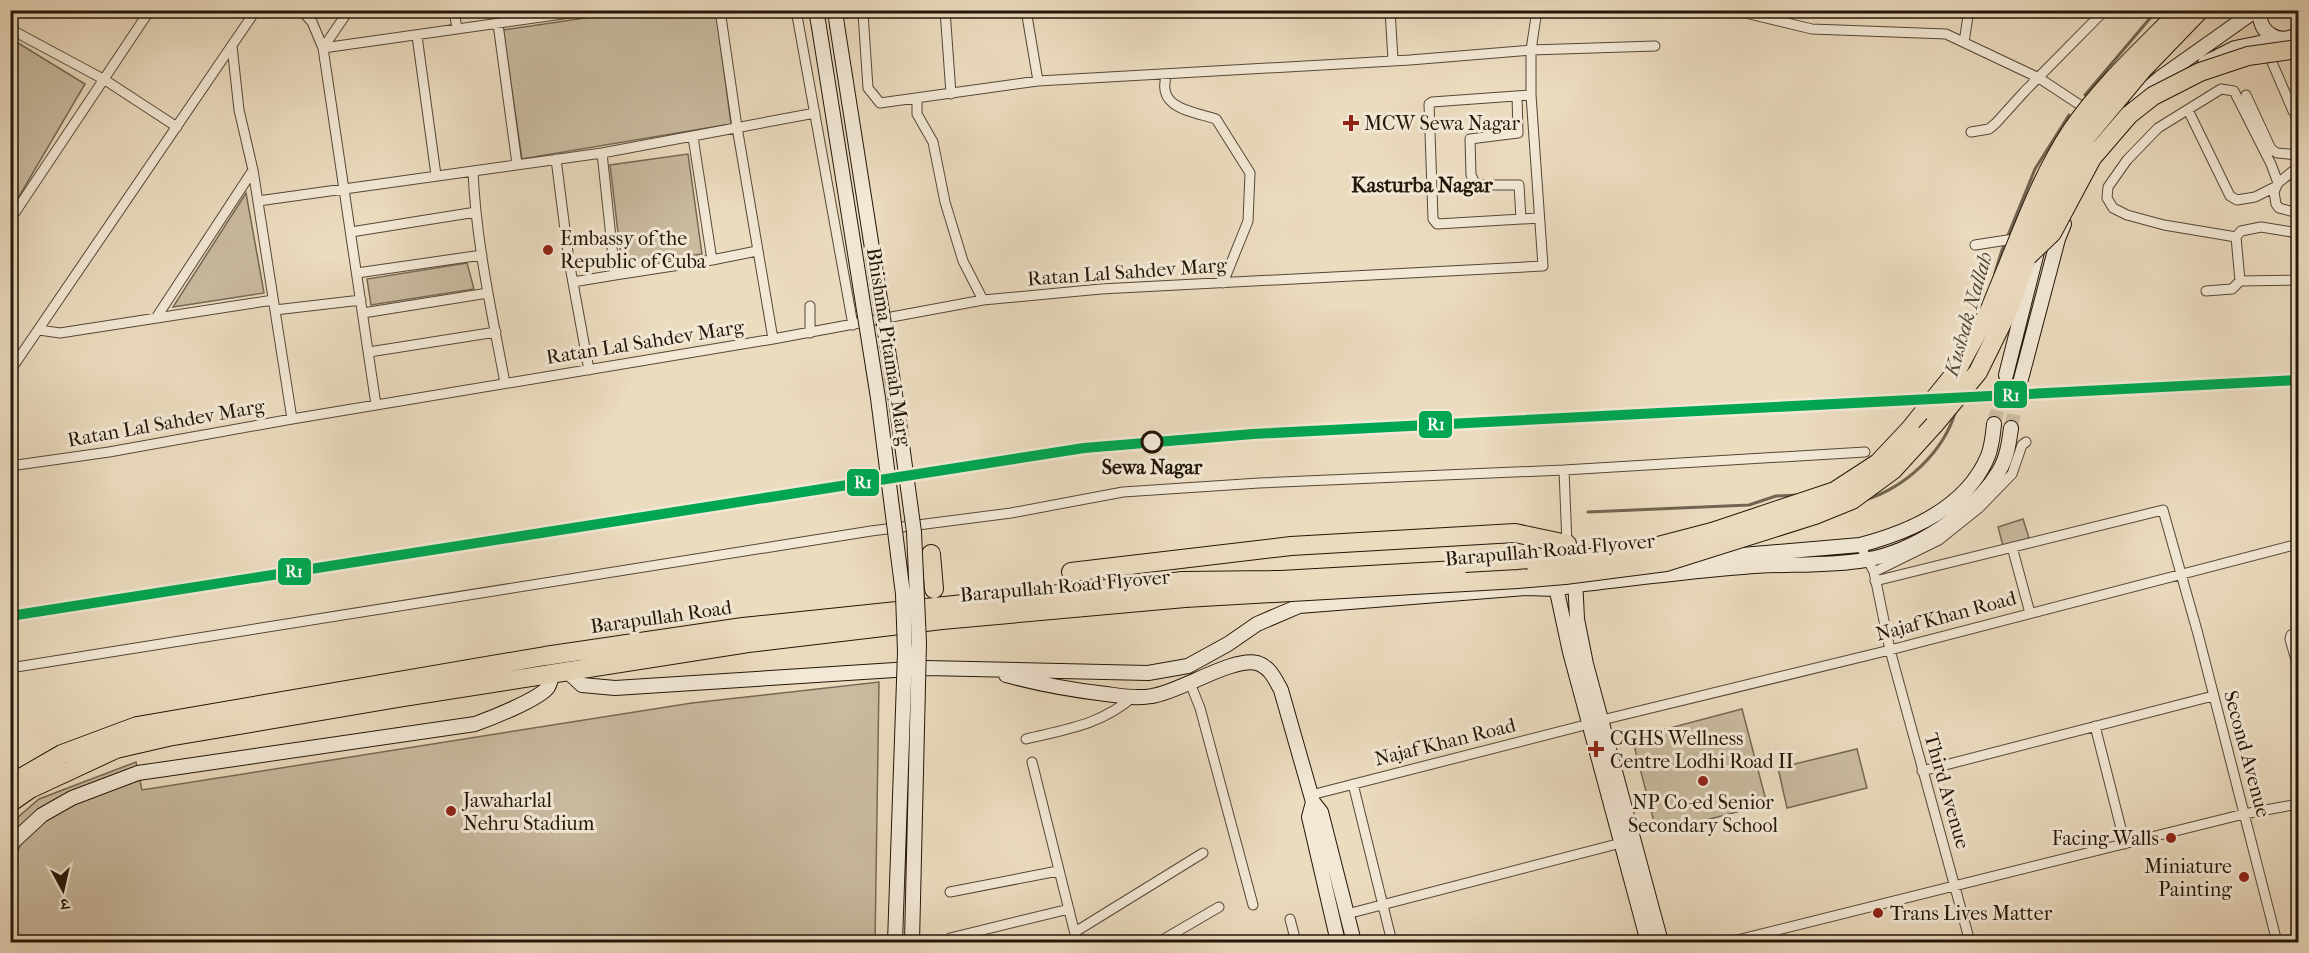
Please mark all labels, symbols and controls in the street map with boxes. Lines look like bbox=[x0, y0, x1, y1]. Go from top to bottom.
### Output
place label: MCW Sewa Nagar bbox=[1364, 112, 1521, 135]
marker: MCW Sewa Nagar bbox=[1342, 114, 1360, 132]
district label: Kasturba Nagar bbox=[1351, 173, 1494, 197]
place label: Embassy of the Republic of Cuba bbox=[560, 227, 707, 273]
marker: Embassy of the Republic of Cuba bbox=[541, 243, 555, 257]
street label: Bhishma Pitamah Marg bbox=[862, 246, 916, 448]
water label: Kushak Nallah bbox=[1938, 249, 1997, 381]
street label: Ratan Lal Sahdev Marg bbox=[1027, 254, 1228, 290]
street label: Ratan Lal Sahdev Marg bbox=[545, 315, 746, 369]
line badge: R1 bbox=[1993, 380, 2028, 409]
text: R1 bbox=[2002, 386, 2020, 405]
street label: Ratan Lal Sahdev Marg bbox=[66, 394, 267, 452]
line badge: R1 bbox=[1418, 410, 1453, 439]
text: R1 bbox=[1427, 415, 1445, 434]
marker: Sewa Nagar bbox=[1141, 431, 1163, 453]
place label: Sewa Nagar bbox=[1102, 456, 1203, 479]
line badge: R1 bbox=[846, 468, 880, 497]
text: R1 bbox=[854, 473, 872, 492]
street label: Barapullah Road Flyover bbox=[1444, 529, 1656, 571]
line badge: R1 bbox=[277, 557, 312, 586]
text: R1 bbox=[285, 562, 303, 581]
street label: Barapullah Road Flyover bbox=[959, 565, 1171, 607]
street label: Najaf Khan Road bbox=[1873, 586, 2020, 646]
street label: Barapullah Road bbox=[589, 596, 734, 638]
street label: Second Avenue bbox=[2219, 688, 2275, 820]
street label: Najaf Khan Road bbox=[1372, 713, 1519, 771]
place label: CGHS Wellness Centre Lodhi Road II bbox=[1610, 727, 1794, 773]
street label: Third Avenue bbox=[1920, 731, 1974, 851]
marker: CGHS Wellness Centre Lodhi Road II bbox=[1587, 740, 1605, 758]
marker: NP Co-ed Senior Secondary School bbox=[1696, 774, 1710, 788]
place label: Jawaharlal Nehru Stadium bbox=[461, 789, 595, 835]
place label: NP Co-ed Senior Secondary School bbox=[1628, 791, 1778, 837]
marker: Jawaharlal Nehru Stadium bbox=[444, 804, 458, 818]
place label: Facing Walls bbox=[2052, 827, 2159, 850]
marker: Facing Walls bbox=[2164, 831, 2178, 845]
place label: Miniature Painting bbox=[2144, 855, 2232, 901]
north arrow bbox=[33, 860, 93, 920]
marker: Miniature Painting bbox=[2237, 870, 2251, 884]
text: उ bbox=[58, 894, 71, 915]
place label: Trans Lives Matter bbox=[1890, 902, 2053, 925]
marker: Trans Lives Matter bbox=[1871, 906, 1885, 920]

